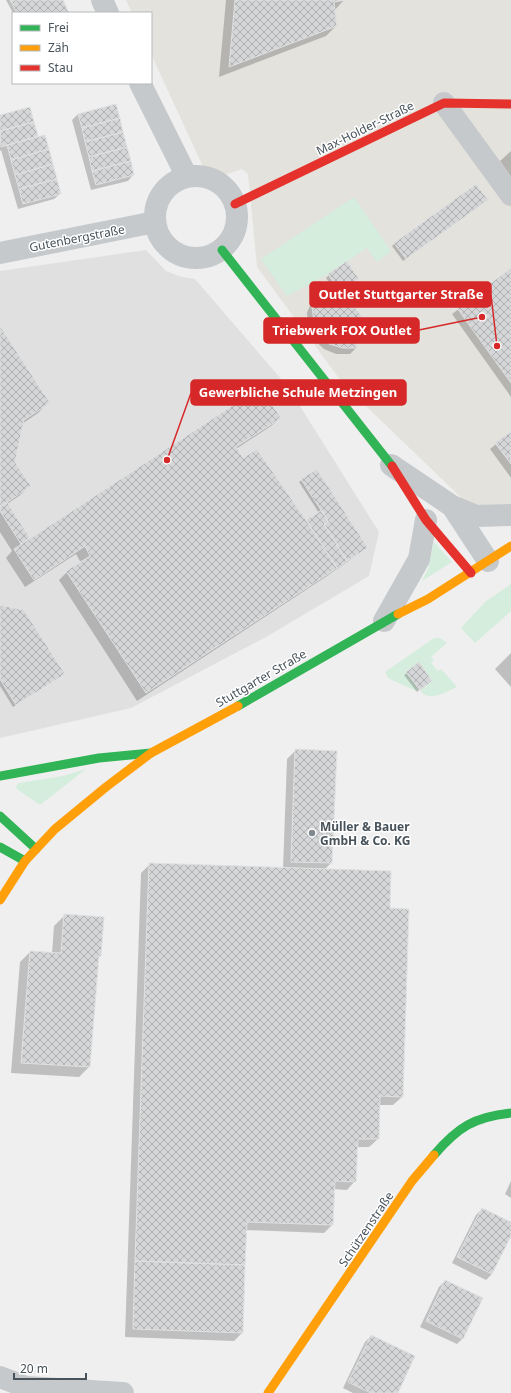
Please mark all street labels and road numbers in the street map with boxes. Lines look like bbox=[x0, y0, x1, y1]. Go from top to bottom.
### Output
street label: Max-Holder-Straße bbox=[313, 97, 417, 159]
street label: Gutenbergstraße bbox=[28, 220, 126, 256]
street label: Stuttgarter Straße bbox=[213, 645, 310, 711]
street label: Schützenstraße bbox=[335, 1188, 398, 1270]

